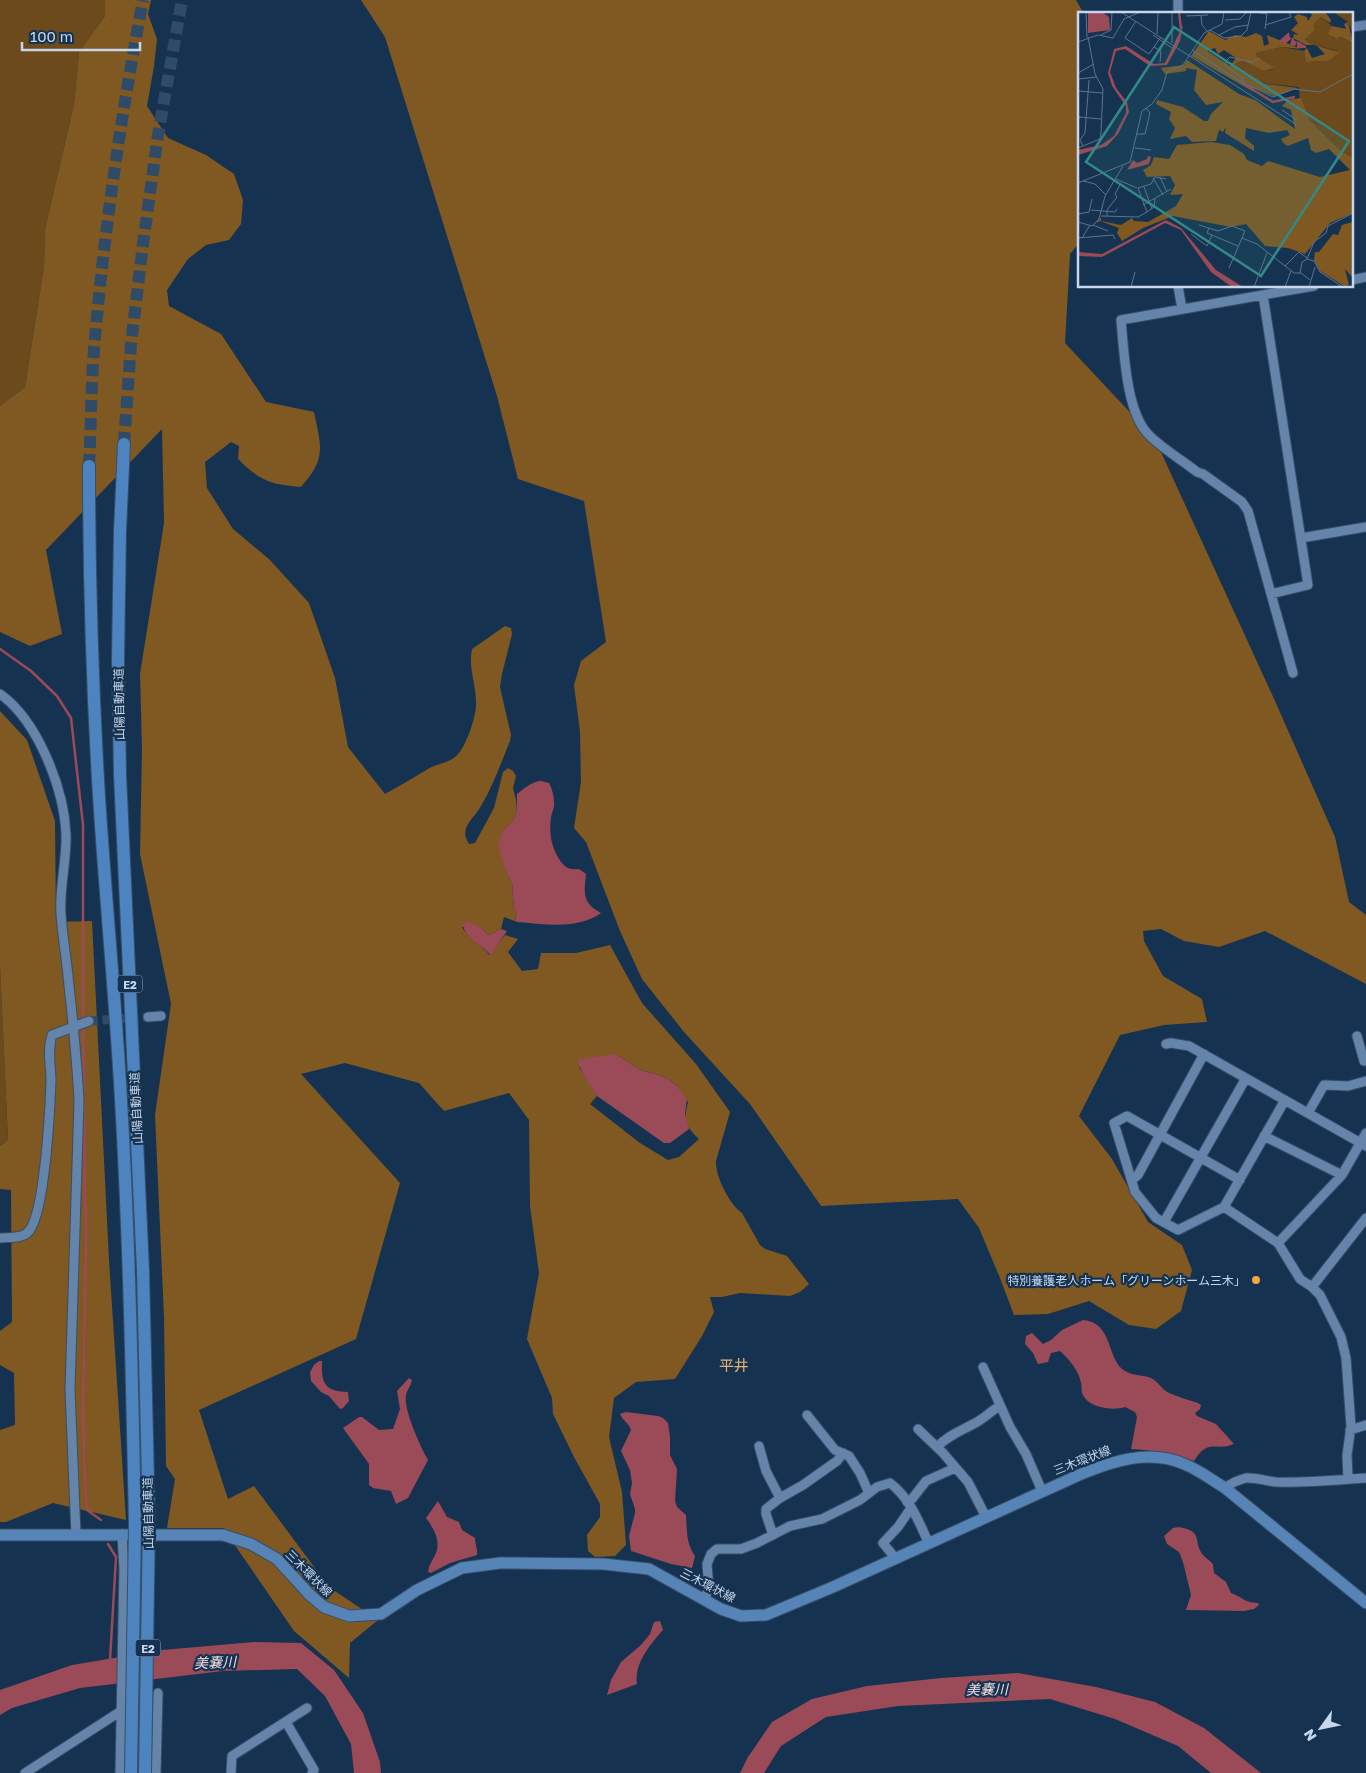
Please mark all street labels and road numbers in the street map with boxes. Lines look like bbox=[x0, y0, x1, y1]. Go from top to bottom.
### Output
street label: 山陽自動車道 bbox=[111, 668, 127, 740]
road number: E2 bbox=[118, 976, 142, 992]
street label: 山陽自動車道 bbox=[127, 1072, 145, 1144]
street label: 三木環状線 bbox=[1051, 1442, 1113, 1478]
street label: 山陽自動車道 bbox=[140, 1477, 156, 1549]
street label: 三木環状線 bbox=[282, 1546, 336, 1600]
street label: 三木環状線 bbox=[678, 1565, 738, 1605]
road number: E2 bbox=[136, 1640, 160, 1656]

